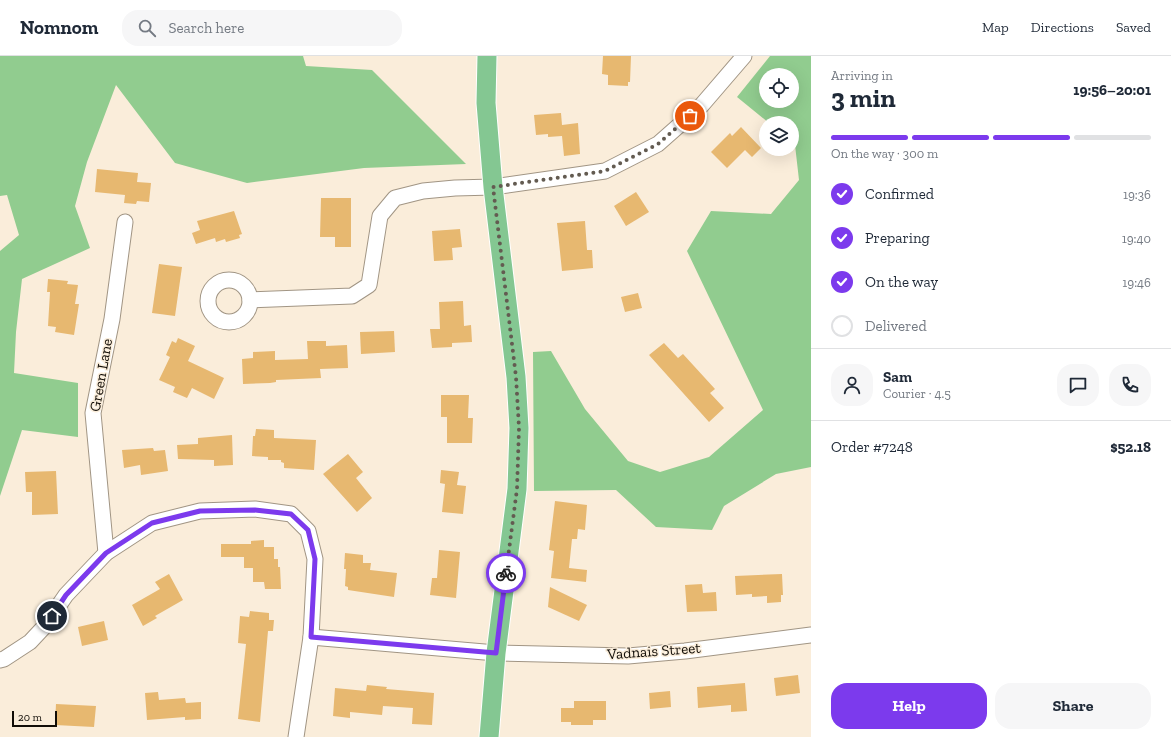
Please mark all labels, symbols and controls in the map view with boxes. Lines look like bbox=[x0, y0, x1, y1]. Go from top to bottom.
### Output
search box bbox=[122, 10, 402, 46]
text: Nomnom bbox=[20, 16, 98, 39]
icon: search bbox=[136, 17, 158, 39]
text: Search here bbox=[168, 19, 244, 37]
text: Map bbox=[982, 19, 1009, 36]
text: Directions bbox=[1031, 19, 1094, 36]
text: Saved bbox=[1116, 19, 1151, 36]
map controls bbox=[759, 68, 799, 156]
button: locate bbox=[759, 68, 799, 108]
text: Arriving in bbox=[831, 68, 893, 83]
text: 19:56–20:01 bbox=[1073, 81, 1151, 99]
text: 3 min bbox=[831, 82, 896, 114]
pin bbox=[673, 99, 707, 133]
icon: bag bbox=[679, 105, 701, 127]
button: layers bbox=[759, 116, 799, 156]
text: On the way · 300 m bbox=[831, 146, 938, 161]
icon: check bbox=[831, 183, 853, 205]
text: Confirmed bbox=[865, 185, 934, 203]
text: 19:36 bbox=[1123, 187, 1151, 202]
icon: check bbox=[831, 227, 853, 249]
text: Preparing bbox=[865, 229, 930, 247]
text: 19:40 bbox=[1122, 231, 1151, 246]
icon: check bbox=[831, 271, 853, 293]
text: On the way bbox=[865, 273, 938, 291]
text: 19:46 bbox=[1122, 275, 1151, 290]
text: Delivered bbox=[865, 317, 927, 335]
street label: Green Lane bbox=[86, 337, 116, 413]
button: person bbox=[831, 364, 873, 406]
button: chat bbox=[1057, 364, 1099, 406]
button: phone bbox=[1109, 364, 1151, 406]
text: Sam bbox=[883, 368, 912, 386]
text: Courier · 4.5 bbox=[883, 386, 951, 401]
text: Order #7248 bbox=[831, 438, 913, 456]
text: $52.18 bbox=[1110, 438, 1151, 456]
courier bbox=[486, 553, 526, 593]
icon: bike bbox=[495, 562, 517, 584]
pin bbox=[35, 599, 69, 633]
icon: home bbox=[41, 605, 63, 627]
street label: Vadnais Street bbox=[606, 639, 702, 663]
button: Help bbox=[831, 683, 987, 729]
button: Share bbox=[995, 683, 1151, 729]
scale bar bbox=[12, 709, 57, 728]
text: 20 m bbox=[18, 711, 42, 724]

